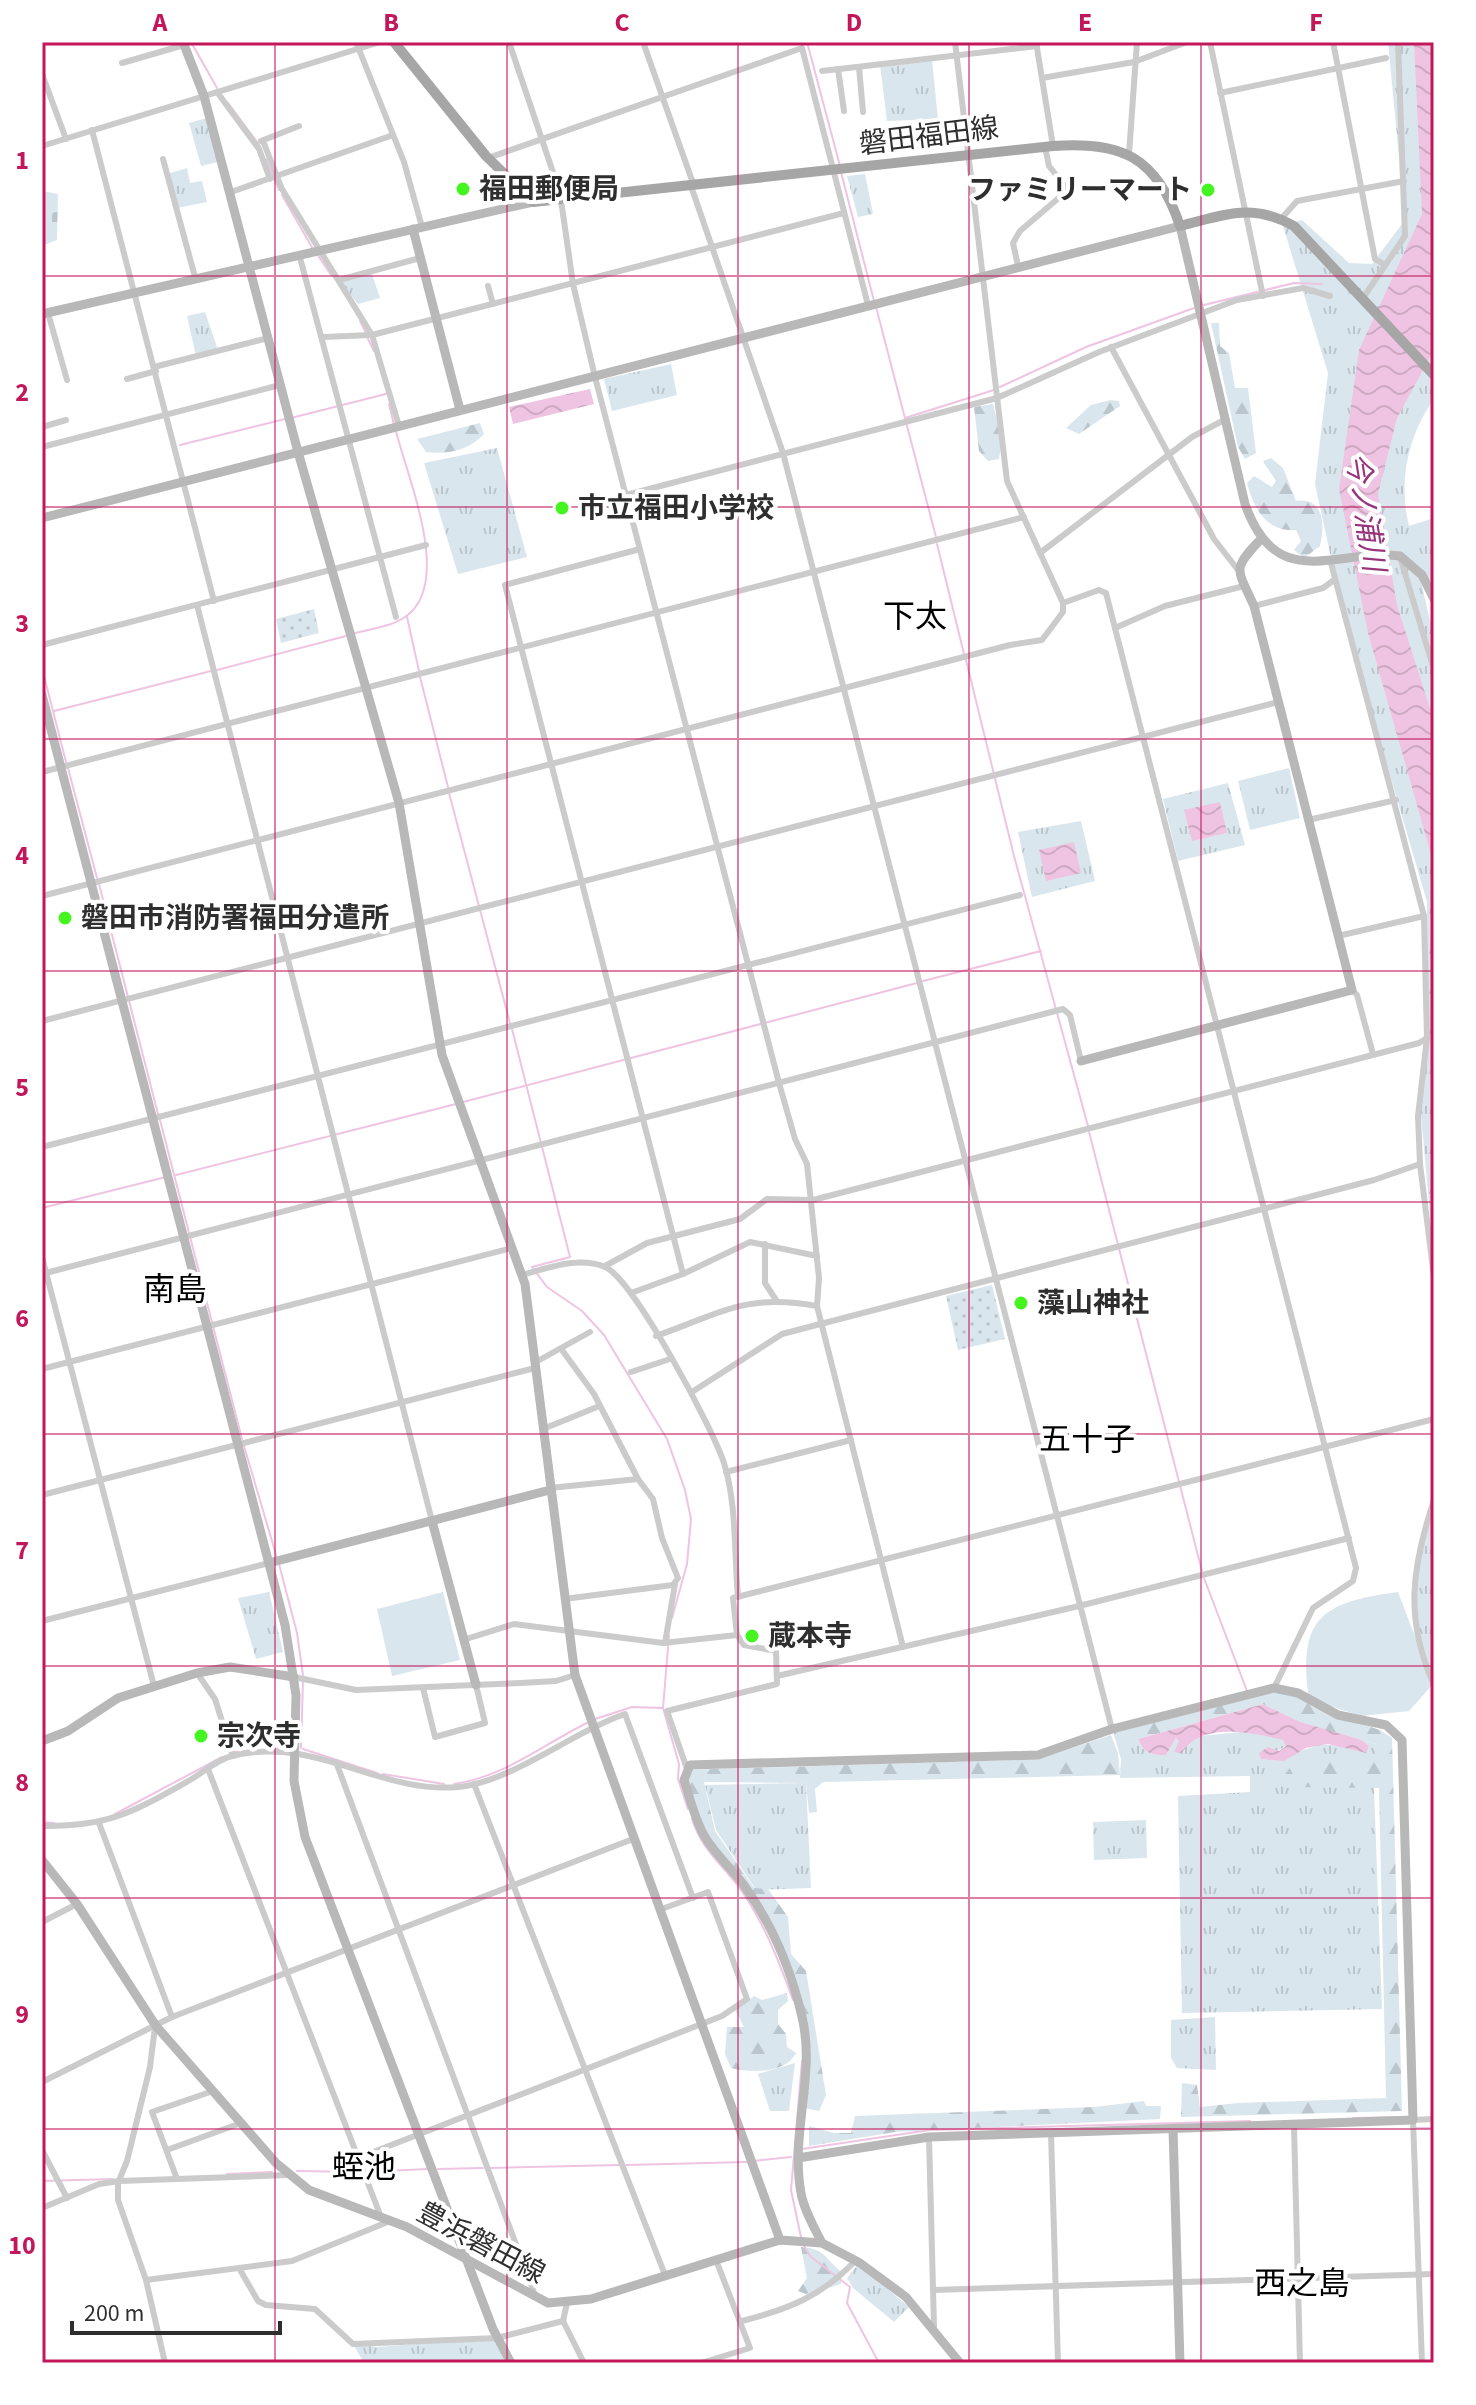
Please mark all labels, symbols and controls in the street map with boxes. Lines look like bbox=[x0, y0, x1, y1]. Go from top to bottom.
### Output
text: A bbox=[152, 4, 169, 41]
text: B bbox=[383, 4, 399, 41]
text: C bbox=[614, 4, 630, 41]
text: D bbox=[846, 4, 862, 41]
text: E bbox=[1078, 4, 1092, 41]
text: F bbox=[1309, 4, 1323, 41]
street label: 磐田福田線 bbox=[857, 108, 1001, 164]
text: 1 bbox=[15, 142, 29, 179]
place label: 福田郵便局 bbox=[479, 169, 619, 209]
place label: ファミリーマート bbox=[968, 170, 1192, 210]
marker: 福田郵便局 bbox=[454, 180, 472, 198]
marker: ファミリーマート bbox=[1199, 181, 1217, 199]
text: 2 bbox=[15, 374, 29, 411]
water label: 今ノ浦川 bbox=[1334, 449, 1396, 578]
place label: 市立福田小学校 bbox=[578, 488, 774, 528]
marker: 市立福田小学校 bbox=[553, 499, 571, 517]
district label: 下太 bbox=[883, 594, 947, 640]
text: 3 bbox=[15, 605, 29, 642]
text: 4 bbox=[15, 837, 29, 874]
place label: 磐田市消防署福田分遣所 bbox=[81, 898, 389, 938]
marker: 磐田市消防署福田分遣所 bbox=[56, 909, 74, 927]
text: 5 bbox=[15, 1069, 29, 1106]
district label: 南島 bbox=[143, 1267, 207, 1313]
place label: 藻山神社 bbox=[1037, 1283, 1149, 1323]
marker: 藻山神社 bbox=[1012, 1294, 1030, 1312]
text: 6 bbox=[15, 1300, 29, 1337]
district label: 五十子 bbox=[1039, 1417, 1135, 1463]
text: 7 bbox=[15, 1532, 29, 1569]
place label: 蔵本寺 bbox=[768, 1616, 852, 1656]
marker: 蔵本寺 bbox=[743, 1627, 761, 1645]
place label: 宗次寺 bbox=[217, 1716, 301, 1756]
marker: 宗次寺 bbox=[192, 1727, 210, 1745]
text: 8 bbox=[15, 1764, 29, 1801]
text: 9 bbox=[15, 1996, 29, 2033]
district label: 蛭池 bbox=[332, 2145, 396, 2191]
street label: 豊浜磐田線 bbox=[410, 2192, 552, 2294]
text: 10 bbox=[8, 2227, 36, 2264]
district label: 西之島 bbox=[1254, 2261, 1350, 2307]
scale bar bbox=[72, 2285, 280, 2335]
text: 200 m bbox=[84, 2296, 144, 2331]

